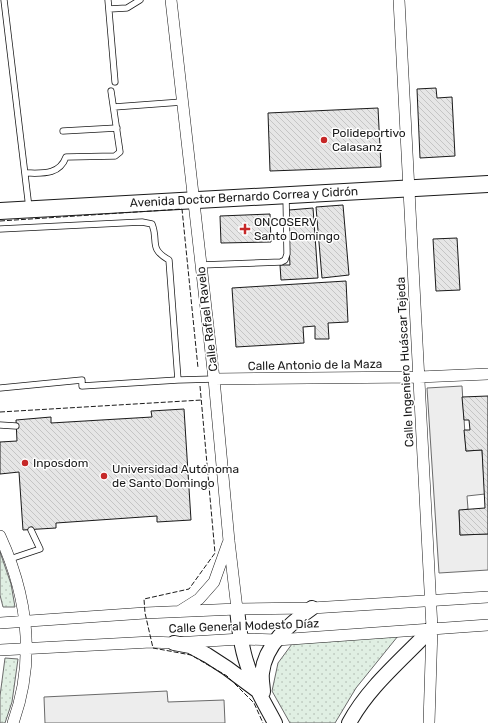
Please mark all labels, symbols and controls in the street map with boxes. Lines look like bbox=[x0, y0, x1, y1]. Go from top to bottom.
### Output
place label: Polideportivo Calasanz bbox=[332, 126, 406, 154]
marker: Polideportivo Calasanz bbox=[319, 135, 329, 145]
street label: Avenida Doctor Bernardo Correa y Cidrón bbox=[129, 184, 359, 210]
place label: ONCOSERV Santo Domingo bbox=[254, 215, 340, 243]
marker: ONCOSERV Santo Domingo bbox=[239, 223, 251, 235]
street label: Calle Rafael Ravelo bbox=[194, 266, 220, 372]
street label: Calle Ingeniero Huáscar Tejeda bbox=[394, 277, 416, 447]
street label: Calle Antonio de la Maza bbox=[248, 357, 382, 373]
place label: Inposdom bbox=[33, 456, 88, 470]
marker: Inposdom bbox=[20, 458, 30, 468]
place label: Universidad Autónoma de Santo Domingo bbox=[112, 462, 239, 490]
marker: Universidad Autónoma de Santo Domingo bbox=[99, 471, 109, 481]
street label: Calle General Modesto Díaz bbox=[168, 616, 320, 636]

